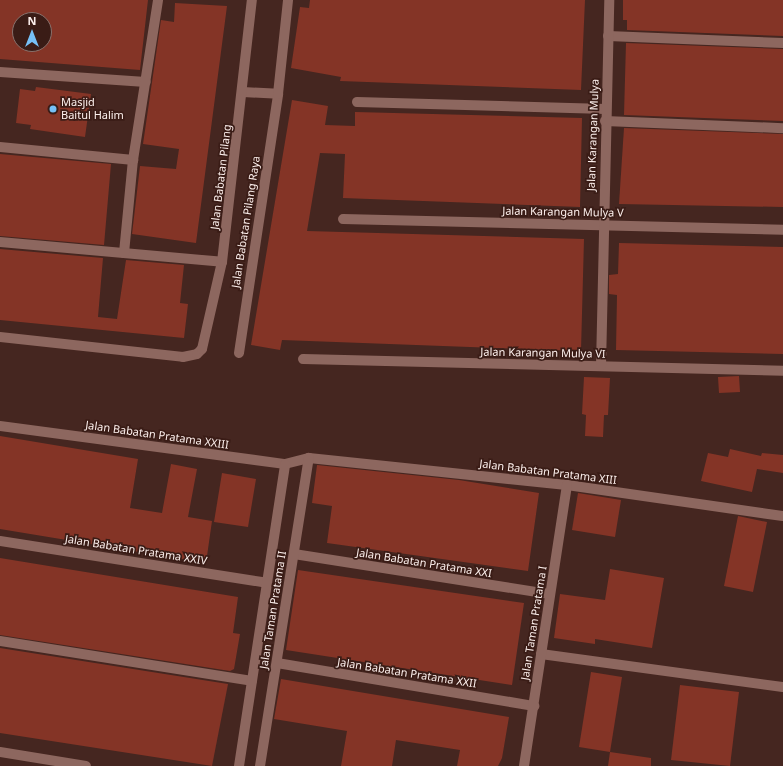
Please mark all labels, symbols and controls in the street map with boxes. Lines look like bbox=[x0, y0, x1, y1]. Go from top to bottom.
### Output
north arrow bbox=[12, 12, 52, 52]
text: N bbox=[28, 13, 36, 28]
street label: Jalan Karangan Mulya bbox=[584, 79, 602, 191]
place label: Masjid Baitul Halim bbox=[61, 96, 124, 122]
marker: Masjid Baitul Halim bbox=[48, 104, 58, 114]
street label: Jalan Babatan Pilang bbox=[208, 124, 234, 230]
street label: Jalan Babatan Pilang Raya bbox=[229, 155, 263, 289]
street label: Jalan Karangan Mulya V bbox=[502, 204, 624, 220]
street label: Jalan Karangan Mulya VI bbox=[480, 345, 606, 361]
street label: Jalan Babatan Pratama XXIII bbox=[84, 418, 230, 452]
street label: Jalan Babatan Pratama XIII bbox=[479, 457, 617, 487]
street label: Jalan Babatan Pratama XXIV bbox=[64, 532, 208, 568]
street label: Jalan Babatan Pratama XXI bbox=[355, 546, 493, 580]
street label: Jalan Taman Pratama II bbox=[257, 550, 289, 670]
street label: Jalan Taman Pratama I bbox=[518, 565, 550, 681]
street label: Jalan Babatan Pratama XXII bbox=[336, 655, 478, 691]

